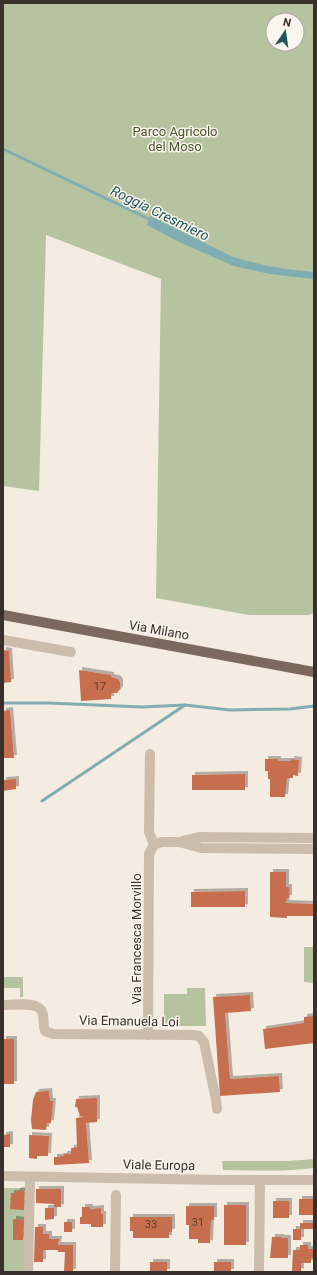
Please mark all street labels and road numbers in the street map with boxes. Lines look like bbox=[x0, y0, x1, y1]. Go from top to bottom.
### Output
street label: Via Milano bbox=[128, 617, 190, 643]
street label: Via Francesca Morvillo bbox=[129, 873, 144, 1005]
street label: Via Emanuela Loi bbox=[79, 1013, 179, 1029]
street label: Viale Europa bbox=[123, 1157, 195, 1173]

